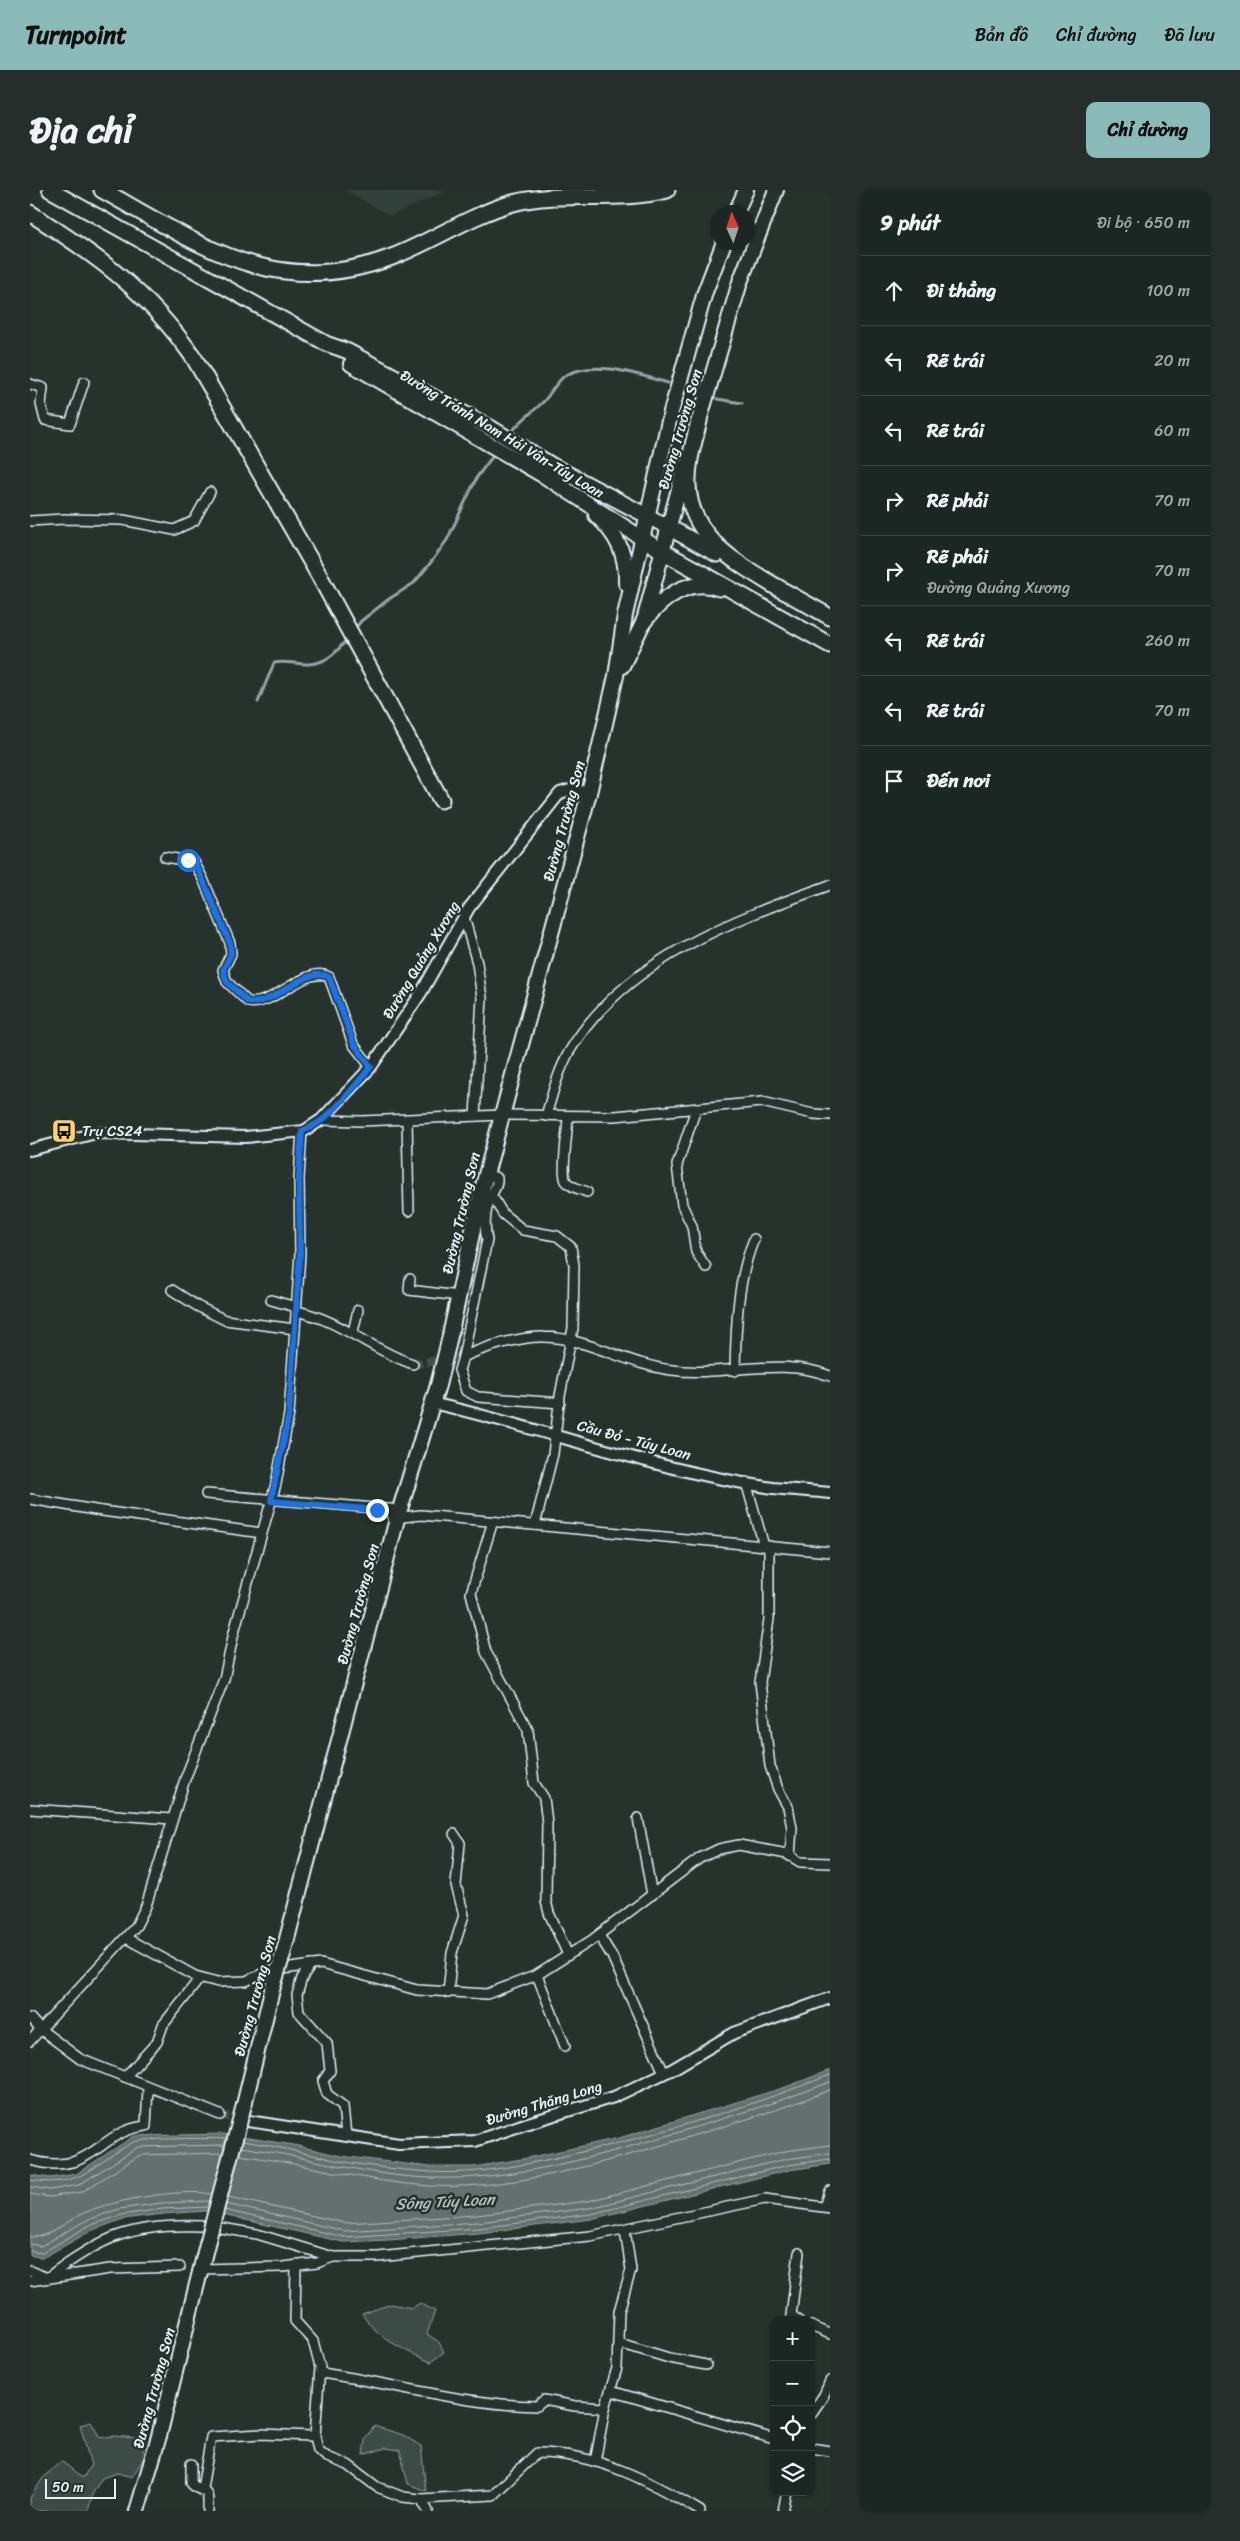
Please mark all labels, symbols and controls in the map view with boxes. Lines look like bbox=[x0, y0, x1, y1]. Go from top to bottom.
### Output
text: Turnpoint bbox=[25, 14, 127, 56]
text: Bản đồ bbox=[975, 19, 1028, 51]
text: Chỉ đường bbox=[1056, 19, 1137, 51]
text: Đã lưu bbox=[1165, 19, 1215, 51]
text: Địa chỉ bbox=[30, 99, 133, 161]
button: Chỉ đường bbox=[1086, 102, 1210, 158]
text: 9 phút bbox=[880, 204, 940, 242]
north arrow bbox=[710, 205, 755, 250]
text: Đi bộ · 650 m bbox=[1097, 208, 1190, 237]
text: Đi thẳng bbox=[927, 274, 996, 307]
text: 100 m bbox=[1146, 276, 1190, 305]
icon: ahead bbox=[880, 277, 908, 305]
text: Rẽ trái bbox=[927, 344, 984, 377]
text: 20 m bbox=[1154, 346, 1190, 375]
icon: left bbox=[880, 347, 908, 375]
street label: Đường Tránh Nam Hải Vân-Túy Loan bbox=[395, 363, 609, 505]
street label: Đường Trường Sơn bbox=[650, 366, 710, 492]
text: Rẽ trái bbox=[927, 414, 984, 447]
text: 60 m bbox=[1154, 416, 1190, 445]
icon: left bbox=[880, 417, 908, 445]
text: Rẽ phải bbox=[927, 484, 988, 517]
text: 70 m bbox=[1154, 486, 1190, 515]
icon: right bbox=[880, 487, 908, 515]
text: Rẽ phải bbox=[927, 540, 988, 573]
text: 70 m bbox=[1154, 556, 1190, 585]
icon: right bbox=[880, 557, 908, 585]
text: Đường Quảng Xương bbox=[927, 573, 1070, 602]
text: Rẽ trái bbox=[927, 624, 984, 657]
text: 260 m bbox=[1145, 626, 1190, 655]
icon: left bbox=[880, 627, 908, 655]
text: Rẽ trái bbox=[927, 694, 984, 727]
text: 70 m bbox=[1154, 696, 1190, 725]
icon: left bbox=[880, 697, 908, 725]
street label: Đường Trường Sơn bbox=[535, 758, 593, 884]
text: Đến nơi bbox=[927, 764, 990, 797]
icon: arrive bbox=[880, 767, 908, 795]
route start bbox=[177, 849, 200, 872]
street label: Đường Quảng Xương bbox=[375, 895, 467, 1024]
bus stop icon: Trụ CS24 bbox=[51, 1118, 77, 1144]
place label: Trụ CS24 bbox=[82, 1118, 142, 1144]
street label: Đường Trường Sơn bbox=[434, 1149, 488, 1277]
street label: Cầu Đỏ - Túy Loan bbox=[574, 1412, 694, 1468]
route end bbox=[366, 1499, 389, 1522]
street label: Đường Trường Sơn bbox=[329, 1541, 387, 1667]
street label: Đường Trường Sơn bbox=[226, 1933, 284, 2059]
street label: Đường Thăng Long bbox=[483, 2073, 606, 2133]
water label: Sông Túy Loan bbox=[395, 2184, 498, 2219]
map controls bbox=[770, 2316, 815, 2496]
button: + bbox=[770, 2316, 815, 2361]
street label: Đường Trường Sơn bbox=[125, 2325, 183, 2451]
button: − bbox=[770, 2361, 815, 2406]
button: locate bbox=[770, 2406, 815, 2451]
button: layers bbox=[770, 2451, 815, 2496]
text: 50 m bbox=[52, 2475, 84, 2500]
scale bar bbox=[45, 2476, 116, 2499]

